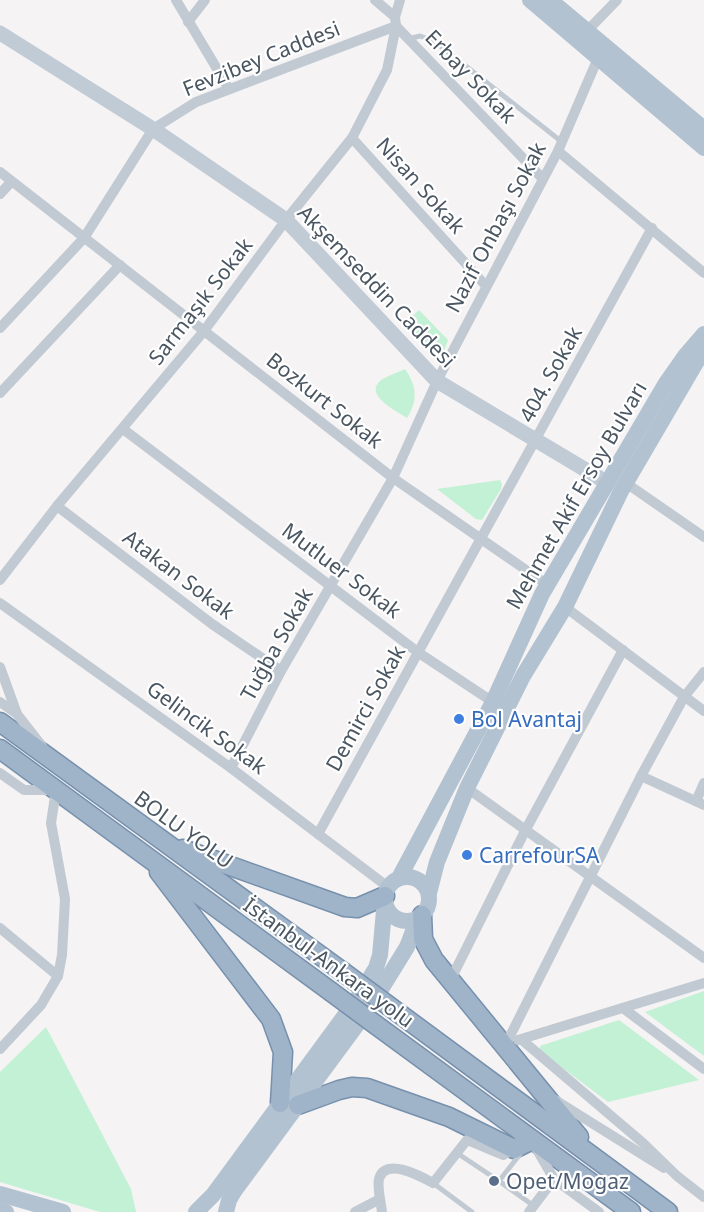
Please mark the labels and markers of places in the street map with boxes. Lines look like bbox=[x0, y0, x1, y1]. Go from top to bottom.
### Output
place label: Bol Avantaj bbox=[471, 705, 582, 733]
marker: Bol Avantaj bbox=[452, 712, 466, 726]
place label: CarrefourSA bbox=[479, 841, 600, 869]
marker: CarrefourSA bbox=[460, 848, 474, 862]
place label: Opet/Mogaz bbox=[506, 1167, 629, 1195]
marker: Opet/Mogaz bbox=[487, 1174, 501, 1188]

